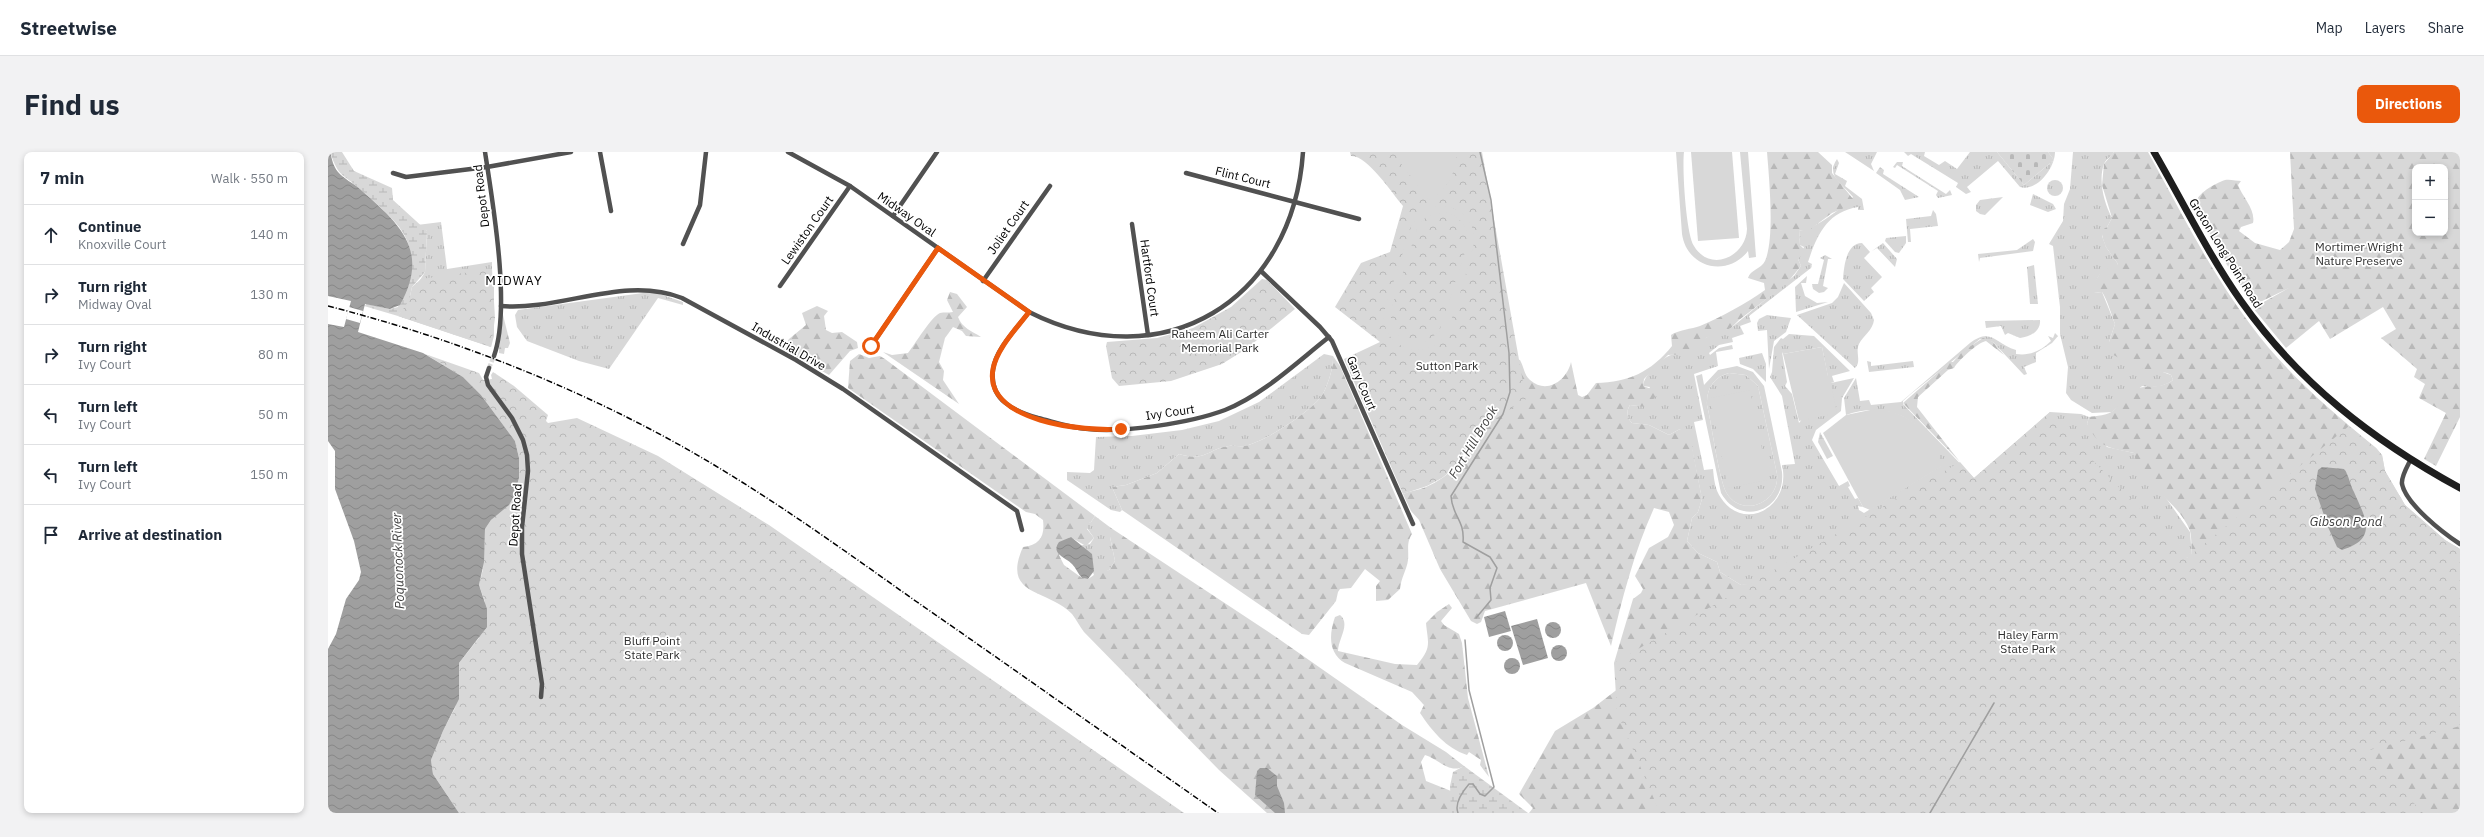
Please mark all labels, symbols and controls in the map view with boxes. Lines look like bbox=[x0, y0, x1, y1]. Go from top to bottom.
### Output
text: Streetwise bbox=[20, 16, 117, 40]
text: Map bbox=[2316, 19, 2343, 37]
text: Layers bbox=[2365, 19, 2406, 37]
text: Share bbox=[2428, 19, 2464, 37]
button: Directions bbox=[2357, 85, 2460, 123]
text: Find us bbox=[24, 86, 120, 123]
street label: Flint Court bbox=[1214, 163, 1272, 191]
street label: Depot Road bbox=[470, 164, 492, 228]
map controls bbox=[2412, 164, 2448, 236]
button: + bbox=[2412, 164, 2448, 200]
text: 7 min bbox=[40, 167, 84, 189]
text: Walk · 550 m bbox=[211, 170, 288, 187]
street label: Midway Oval bbox=[875, 188, 939, 240]
street label: Lewiston Court bbox=[778, 193, 836, 267]
street label: Groton Long Point Road bbox=[2186, 195, 2266, 311]
street label: Joliet Court bbox=[984, 197, 1032, 257]
button: − bbox=[2412, 200, 2448, 236]
text: Continue bbox=[78, 217, 142, 236]
icon: ahead bbox=[40, 224, 62, 246]
text: 140 m bbox=[250, 226, 288, 243]
text: Knoxville Court bbox=[78, 236, 166, 253]
street label: Hartford Court bbox=[1137, 238, 1163, 318]
park label: Mortimer Wright Nature Preserve bbox=[2315, 239, 2403, 268]
district label: MIDWAY bbox=[485, 272, 543, 289]
text: Turn right bbox=[78, 277, 147, 296]
icon: right bbox=[40, 284, 62, 306]
text: 130 m bbox=[250, 286, 288, 303]
text: Midway Oval bbox=[78, 296, 152, 313]
street label: Industrial Drive bbox=[749, 319, 829, 373]
park label: Raheem Ali Carter Memorial Park bbox=[1171, 326, 1269, 355]
text: Turn right bbox=[78, 337, 147, 356]
route start bbox=[862, 337, 880, 355]
icon: right bbox=[40, 344, 62, 366]
text: 80 m bbox=[258, 346, 288, 363]
street label: Gary Court bbox=[1344, 353, 1380, 413]
text: Ivy Court bbox=[78, 356, 131, 373]
park label: Sutton Park bbox=[1416, 358, 1479, 373]
text: Turn left bbox=[78, 397, 138, 416]
street label: Ivy Court bbox=[1145, 401, 1195, 423]
water label: Fort Hill Brook bbox=[1445, 402, 1501, 481]
icon: left bbox=[40, 404, 62, 426]
text: 50 m bbox=[258, 406, 288, 423]
text: Ivy Court bbox=[78, 416, 131, 433]
route end bbox=[1112, 420, 1130, 438]
text: Turn left bbox=[78, 457, 138, 476]
icon: left bbox=[40, 464, 62, 486]
text: 150 m bbox=[250, 466, 288, 483]
text: Ivy Court bbox=[78, 476, 131, 493]
street label: Depot Road bbox=[505, 483, 525, 547]
water label: Poquonock River bbox=[388, 511, 408, 609]
water label: Gibson Pond bbox=[2310, 513, 2383, 530]
icon: arrive bbox=[40, 524, 62, 546]
text: Arrive at destination bbox=[78, 525, 222, 544]
park label: Haley Farm State Park bbox=[1997, 627, 2059, 656]
park label: Bluff Point State Park bbox=[624, 633, 680, 662]

